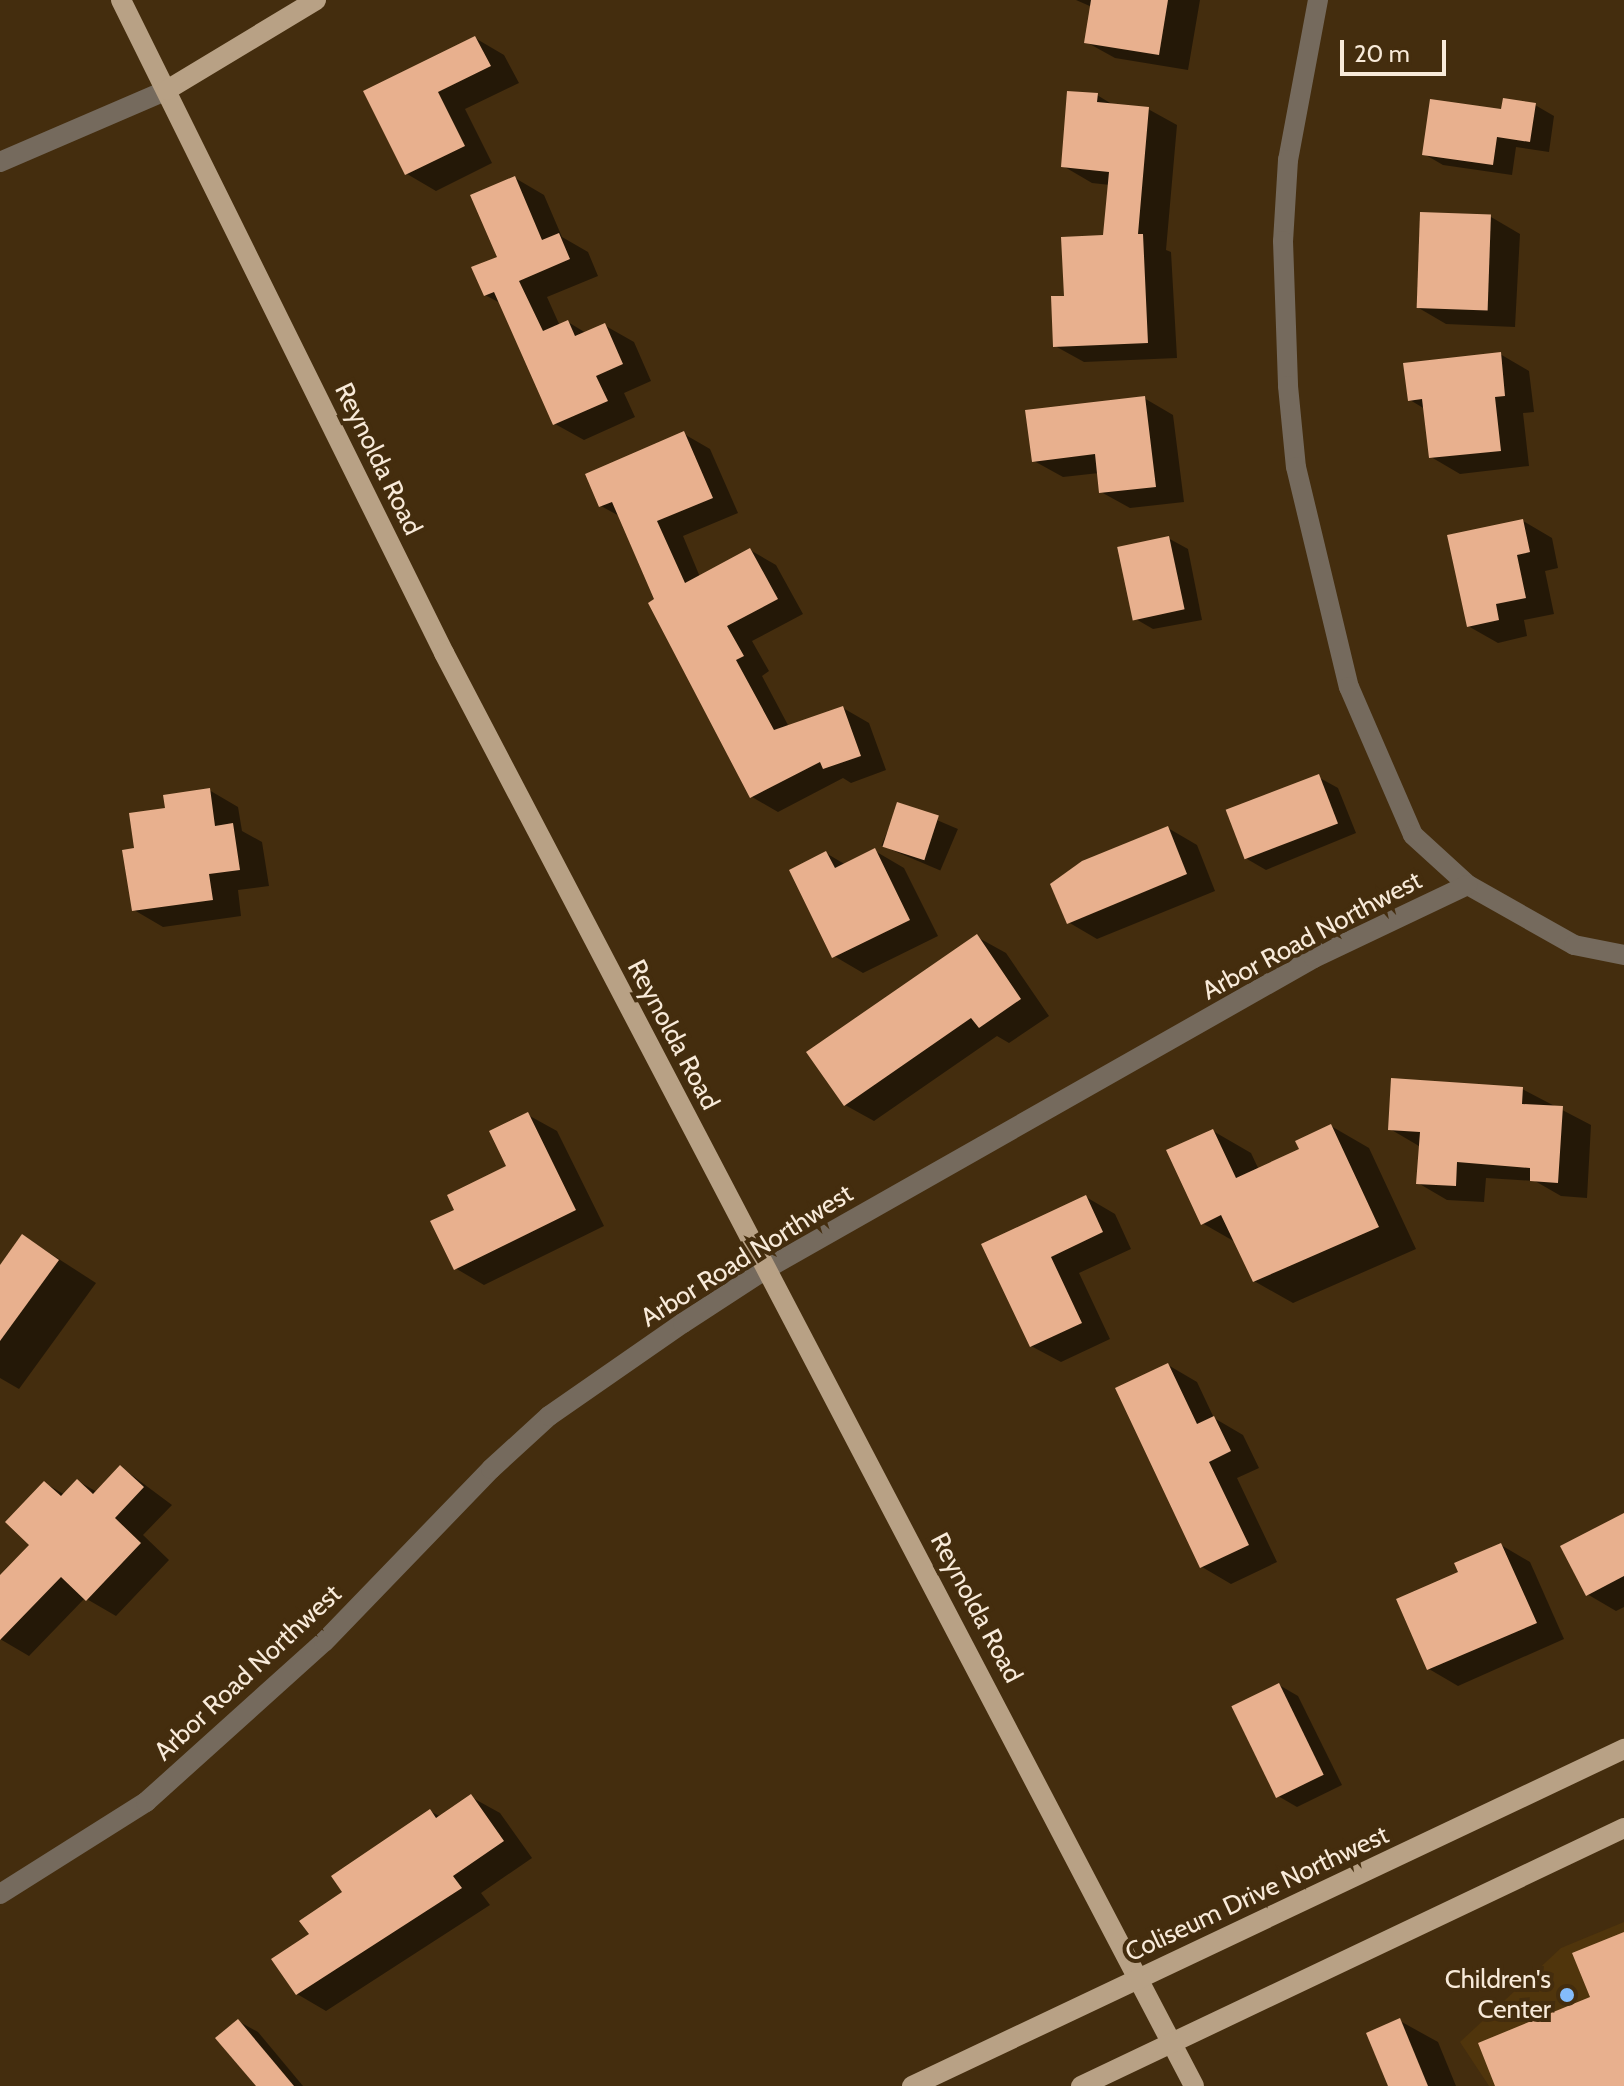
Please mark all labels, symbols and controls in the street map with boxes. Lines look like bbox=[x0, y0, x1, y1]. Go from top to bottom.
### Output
scale bar bbox=[1344, 24, 1450, 74]
text: 20 m bbox=[1354, 39, 1410, 68]
street label: Reynolda Road bbox=[328, 378, 428, 540]
street label: Arbor Road Northwest bbox=[1197, 865, 1427, 1007]
street label: Reynolda Road bbox=[620, 955, 726, 1115]
street label: Arbor Road Northwest bbox=[635, 1178, 859, 1334]
street label: Reynolda Road bbox=[923, 1528, 1029, 1688]
street label: Arbor Road Northwest bbox=[148, 1578, 348, 1768]
street label: Coliseum Drive Northwest bbox=[1120, 1819, 1394, 1969]
place label: Children's Center bbox=[1445, 1964, 1551, 2026]
marker: Children's Center bbox=[1558, 1986, 1576, 2004]

